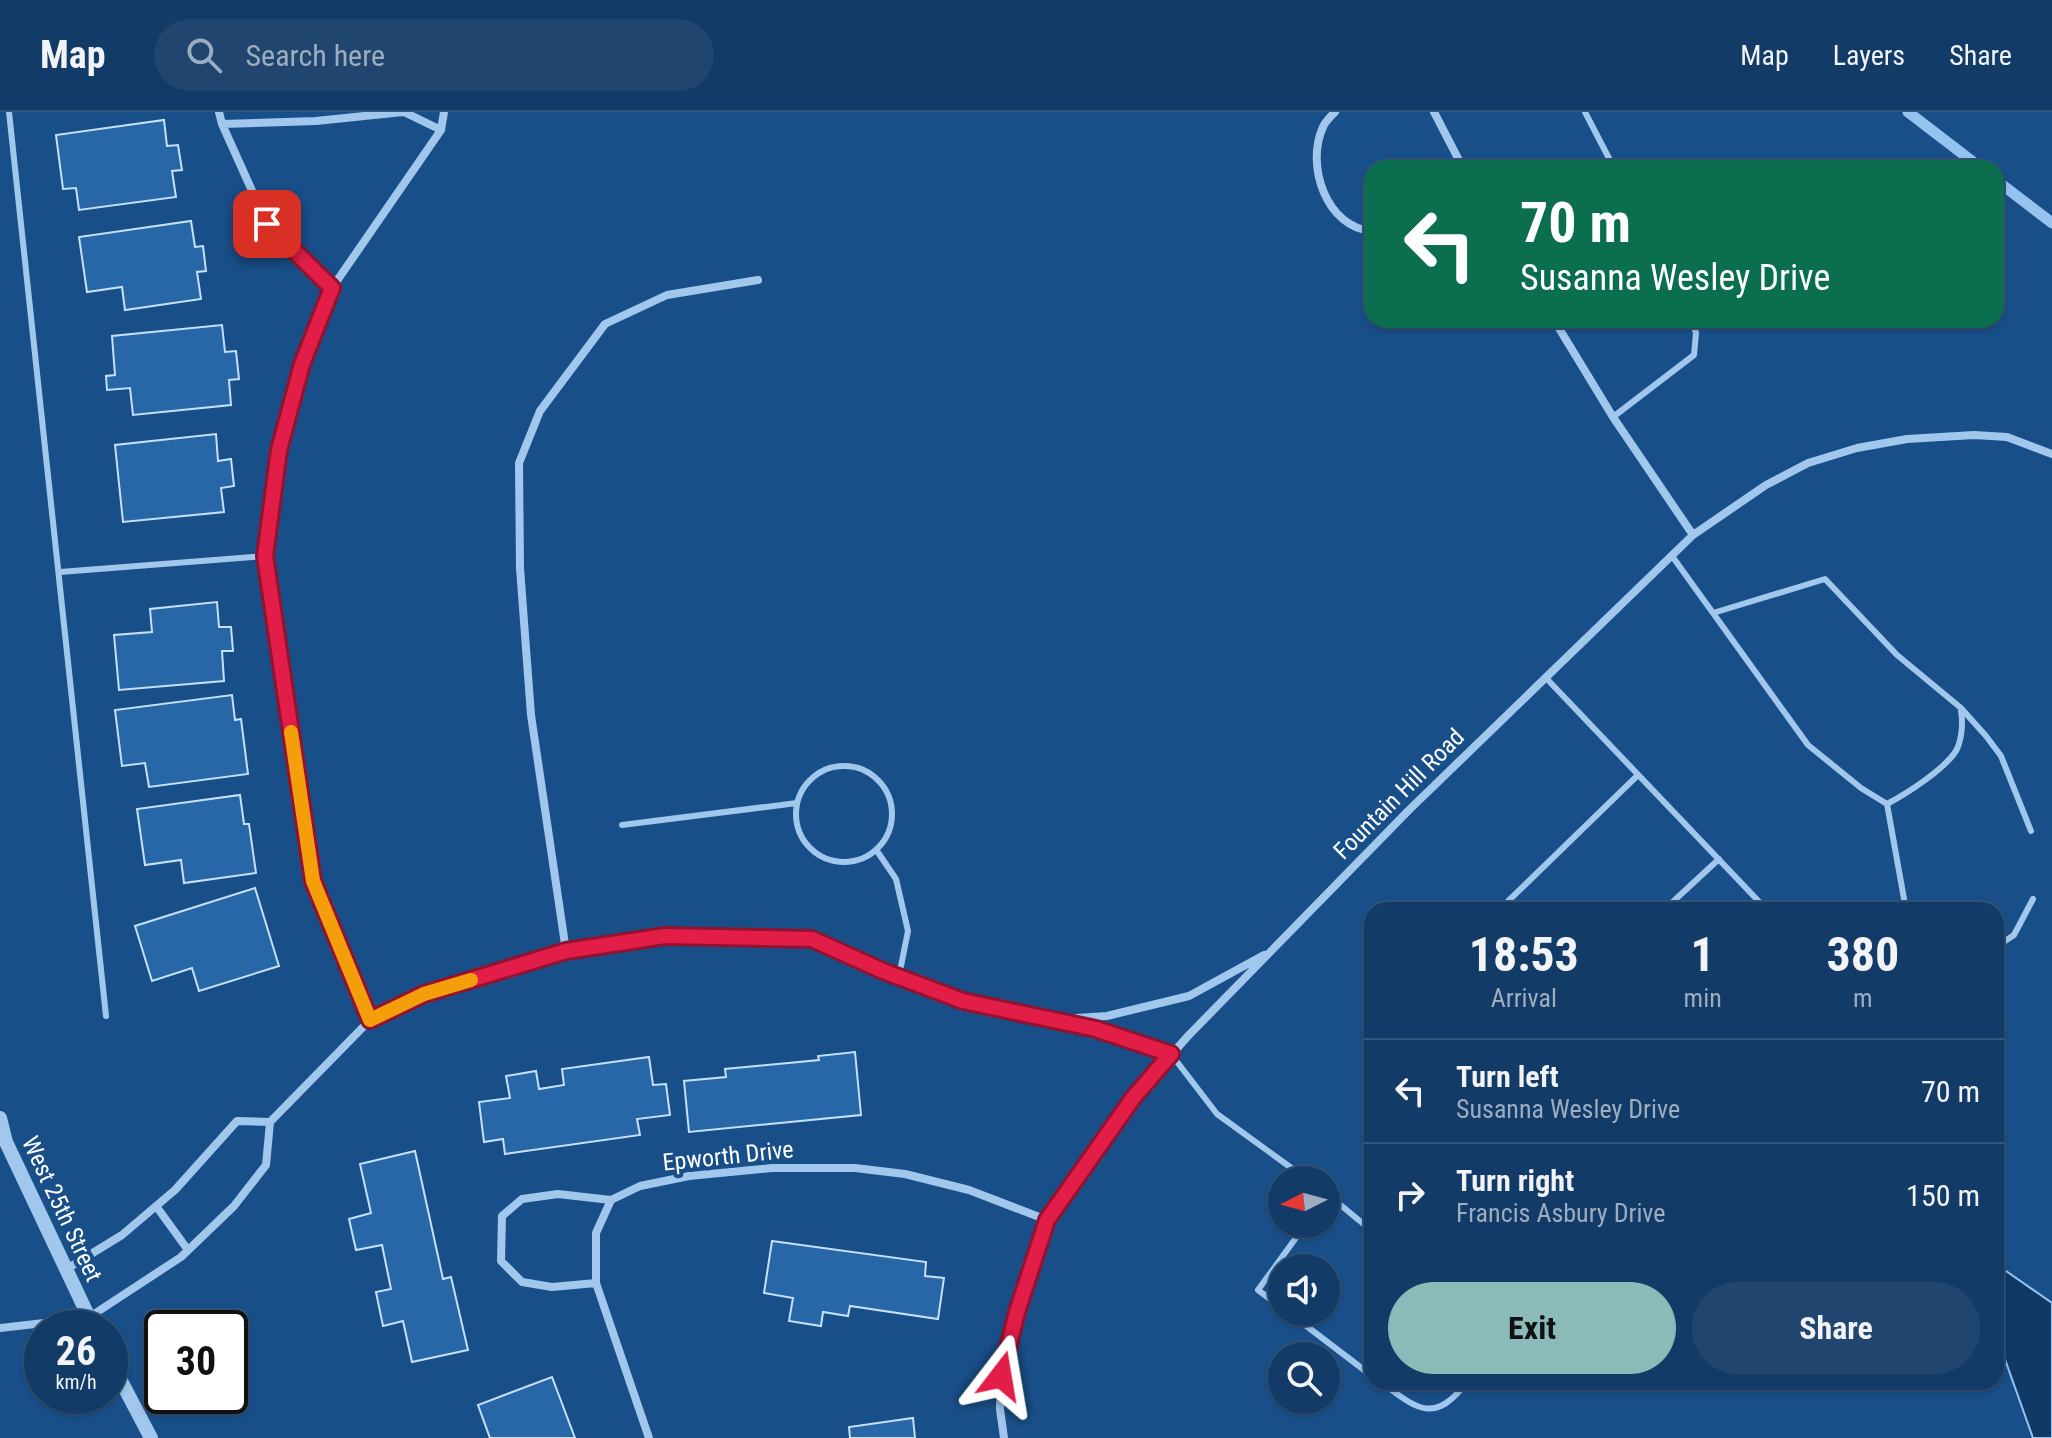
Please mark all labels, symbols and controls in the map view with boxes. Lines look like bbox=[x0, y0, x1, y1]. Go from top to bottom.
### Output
search box bbox=[154, 19, 714, 91]
text: Map bbox=[40, 33, 106, 77]
icon: search bbox=[182, 33, 226, 77]
text: Search here bbox=[246, 38, 385, 73]
text: Map bbox=[1740, 39, 1789, 72]
text: Layers bbox=[1833, 39, 1905, 72]
text: Share bbox=[1949, 39, 2012, 72]
pin bbox=[233, 190, 301, 258]
text: 70 m bbox=[1520, 190, 1631, 256]
icon: left bbox=[1388, 192, 1492, 296]
icon: arrive bbox=[245, 202, 289, 246]
text: Susanna Wesley Drive bbox=[1520, 257, 1830, 299]
street label: Fountain Hill Road bbox=[1328, 723, 1470, 865]
text: 18:53 bbox=[1469, 926, 1579, 983]
text: 1 bbox=[1691, 926, 1715, 983]
text: 380 bbox=[1826, 926, 1899, 983]
text: Arrival bbox=[1491, 983, 1557, 1013]
text: min bbox=[1684, 983, 1722, 1013]
text: m bbox=[1853, 983, 1873, 1013]
text: Turn left bbox=[1456, 1059, 1559, 1094]
icon: left bbox=[1388, 1069, 1432, 1113]
text: 70 m bbox=[1921, 1074, 1980, 1109]
text: Susanna Wesley Drive bbox=[1456, 1094, 1680, 1124]
street label: West 25th Street bbox=[16, 1132, 108, 1286]
street label: Epworth Drive bbox=[661, 1135, 795, 1177]
text: Turn right bbox=[1456, 1163, 1574, 1198]
north arrow bbox=[1268, 1166, 1340, 1238]
map controls bbox=[1268, 1166, 1340, 1414]
icon: right bbox=[1388, 1173, 1432, 1217]
text: 150 m bbox=[1906, 1178, 1980, 1213]
text: Francis Asbury Drive bbox=[1456, 1198, 1666, 1228]
button: sound bbox=[1268, 1254, 1340, 1326]
button: Exit bbox=[1388, 1282, 1676, 1374]
button: Share bbox=[1692, 1282, 1980, 1374]
speed limit sign: 30 bbox=[144, 1310, 248, 1414]
text: 26 bbox=[56, 1328, 96, 1375]
position arrow bbox=[959, 1334, 1043, 1418]
button: search bbox=[1268, 1342, 1340, 1414]
text: km/h bbox=[55, 1370, 97, 1394]

